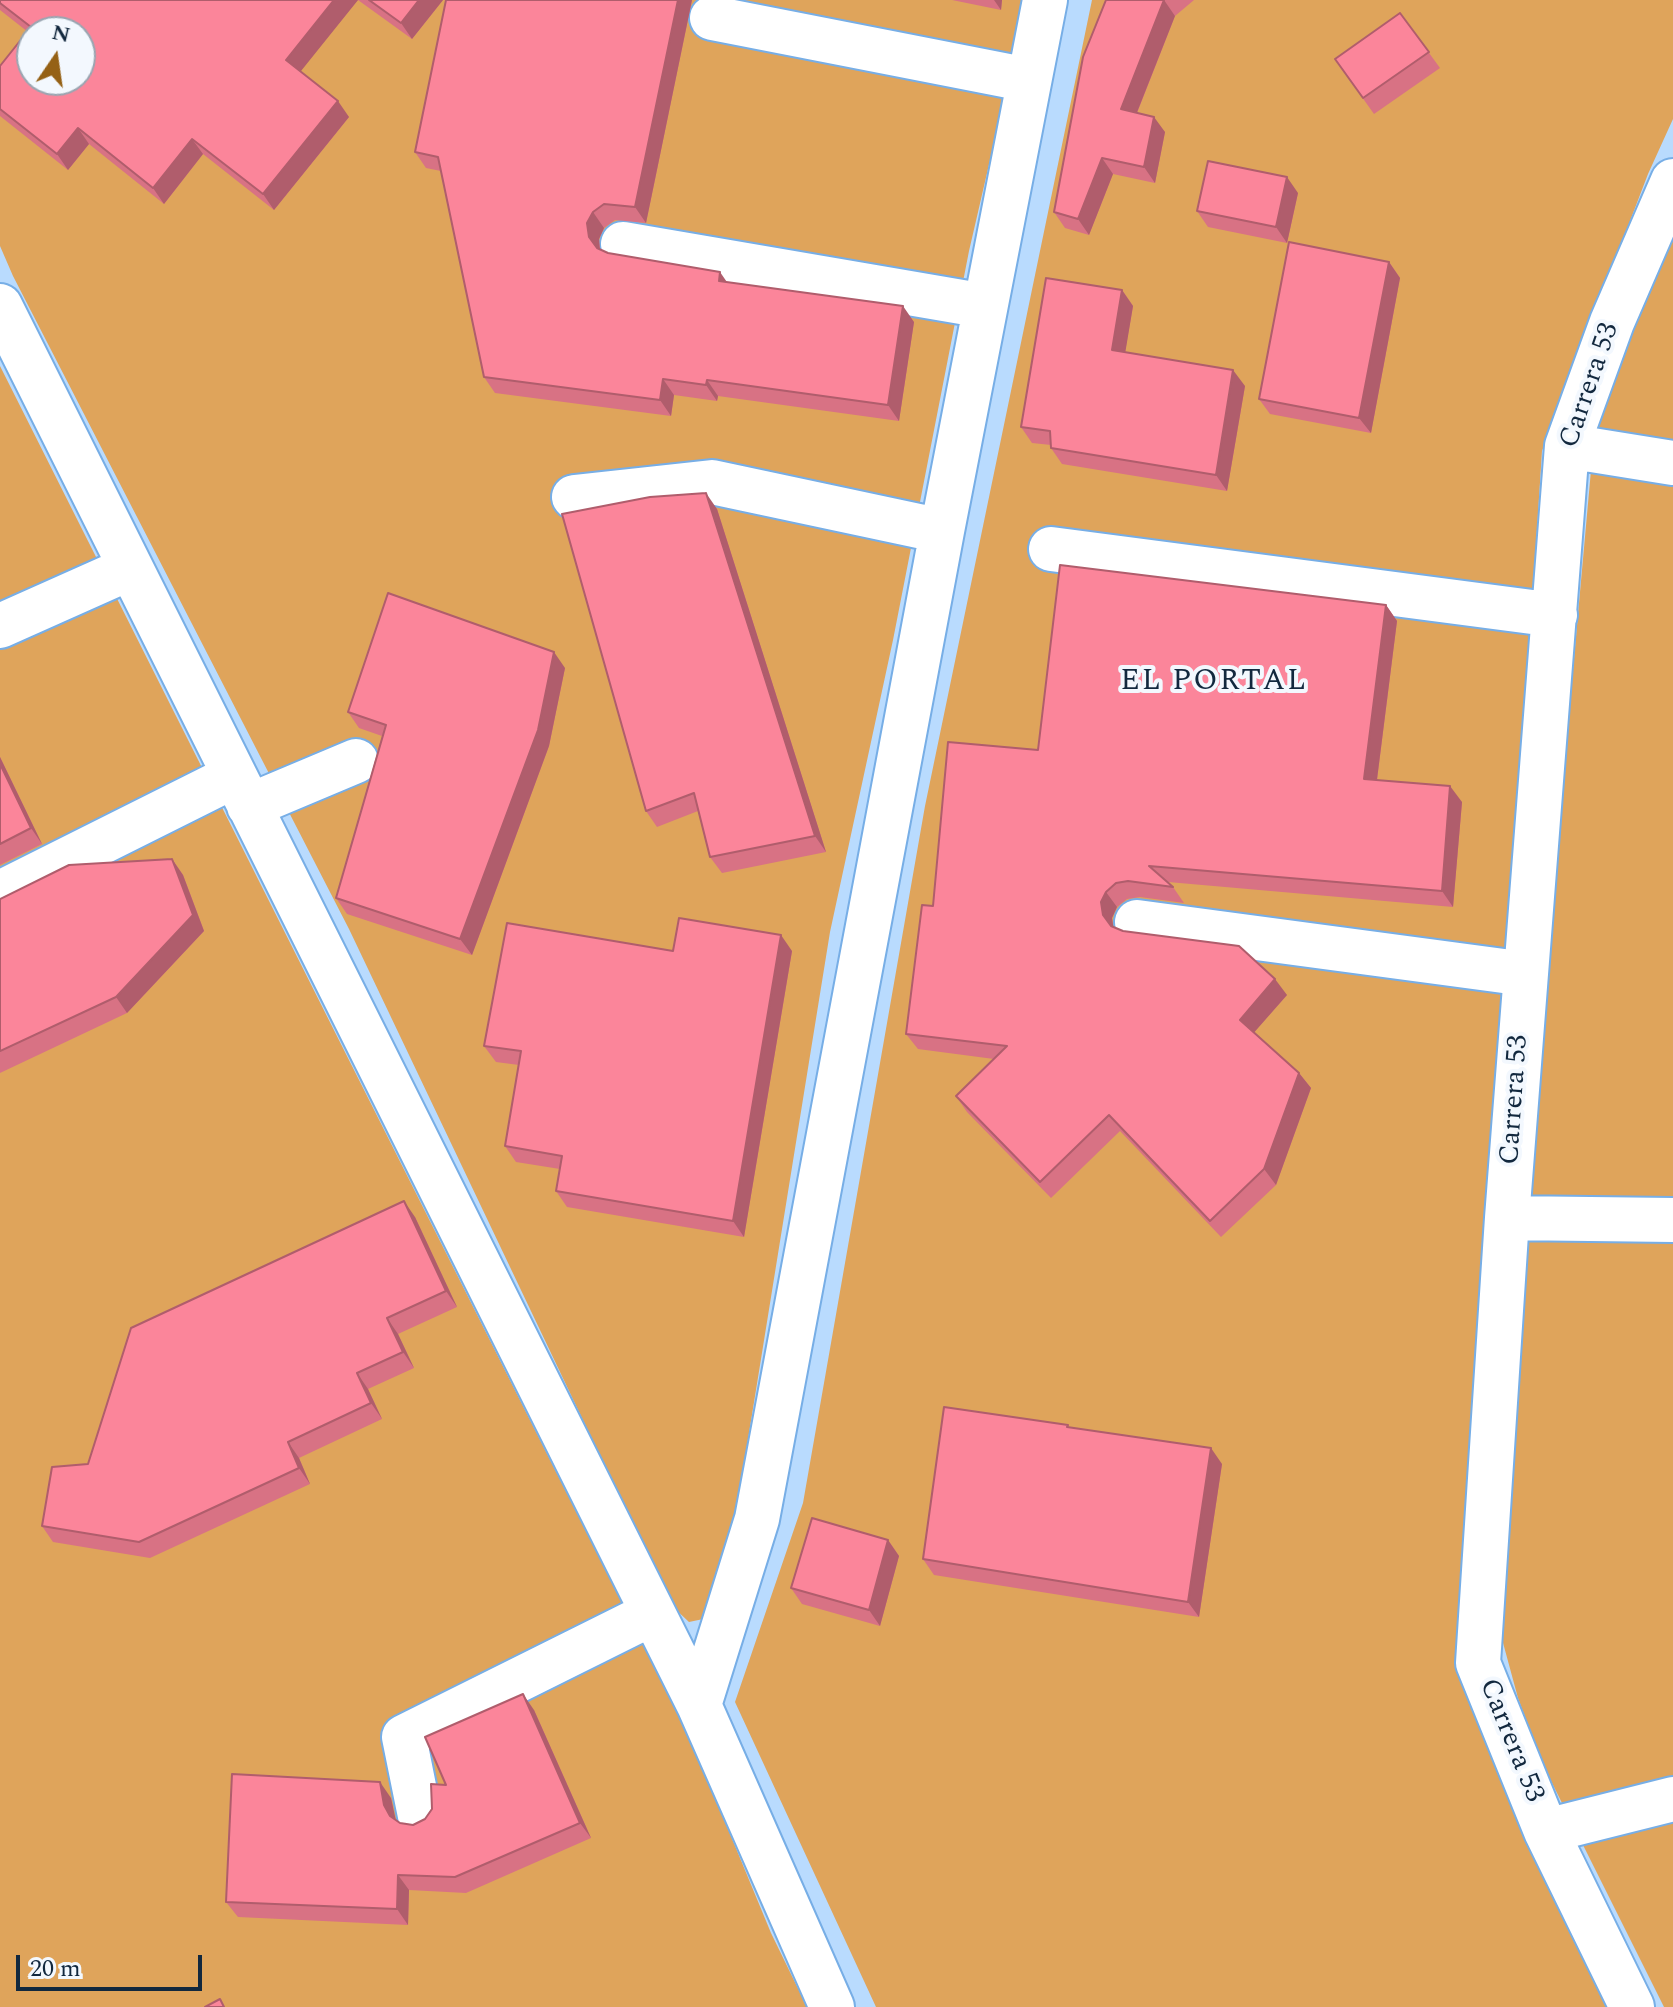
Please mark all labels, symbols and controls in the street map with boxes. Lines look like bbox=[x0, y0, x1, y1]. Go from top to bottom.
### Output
north arrow bbox=[16, 16, 96, 96]
text: N bbox=[49, 16, 74, 52]
street label: Carrera 53 bbox=[1554, 319, 1628, 453]
district label: EL PORTAL bbox=[1120, 665, 1308, 701]
street label: Carrera 53 bbox=[1495, 1034, 1537, 1166]
street label: Carrera 53 bbox=[1470, 1674, 1550, 1808]
scale bar bbox=[20, 1939, 206, 1989]
text: 20 m bbox=[30, 1951, 81, 1987]

